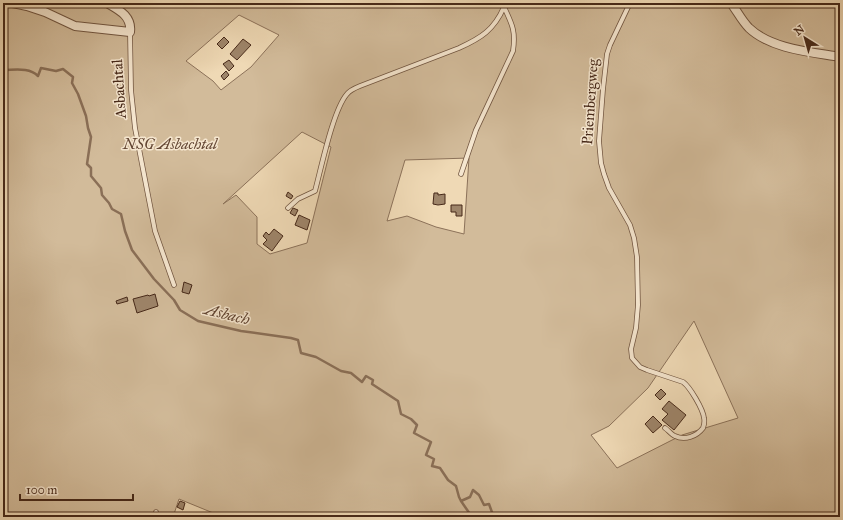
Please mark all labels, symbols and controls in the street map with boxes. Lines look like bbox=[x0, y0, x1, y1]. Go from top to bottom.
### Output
north arrow bbox=[785, 18, 825, 58]
text: N bbox=[792, 22, 807, 38]
street label: Priembergweg bbox=[578, 57, 602, 146]
street label: Asbachtal bbox=[108, 58, 130, 120]
park label: NSG Asbachtal bbox=[122, 135, 219, 153]
water label: Asbach bbox=[200, 299, 252, 329]
scale bar bbox=[20, 476, 133, 502]
text: 100 m bbox=[26, 483, 57, 497]

